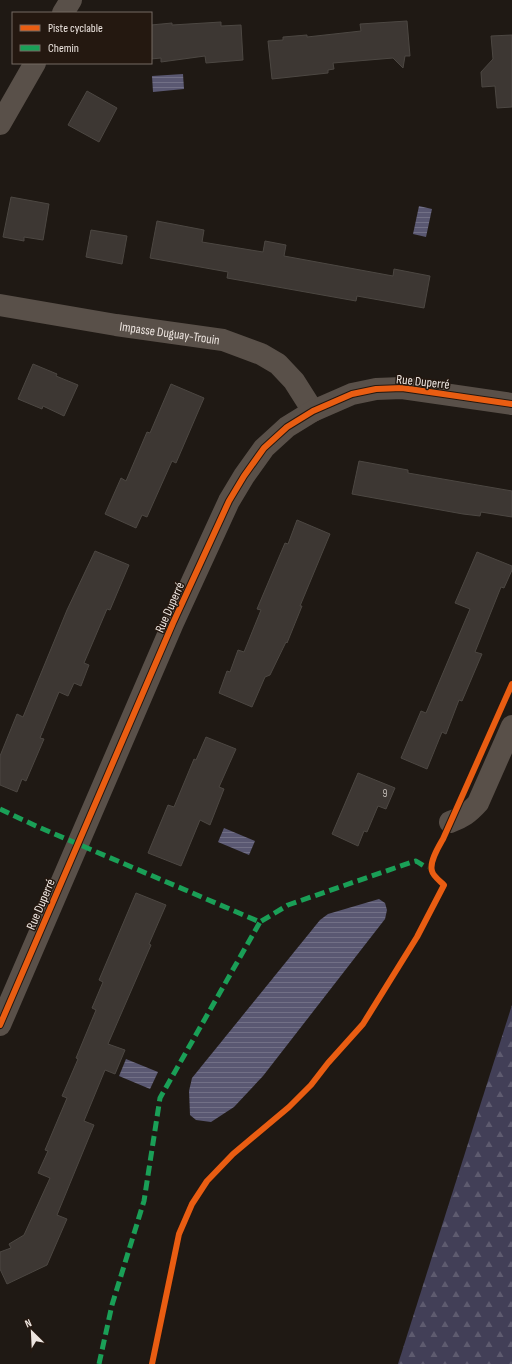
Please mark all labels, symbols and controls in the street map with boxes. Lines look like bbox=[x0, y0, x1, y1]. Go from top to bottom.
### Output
legend bbox=[12, 12, 152, 64]
text: Piste cyclable bbox=[48, 21, 103, 36]
text: Chemin bbox=[48, 41, 79, 56]
street label: Impasse Duguay-Trouin bbox=[118, 319, 221, 348]
street label: Rue Duperré bbox=[395, 371, 450, 393]
street label: Rue Duperré bbox=[152, 580, 188, 635]
house number: 9 bbox=[383, 787, 388, 800]
street label: Rue Duperré bbox=[23, 877, 59, 932]
north arrow bbox=[12, 1312, 52, 1352]
text: N bbox=[23, 1316, 34, 1330]

